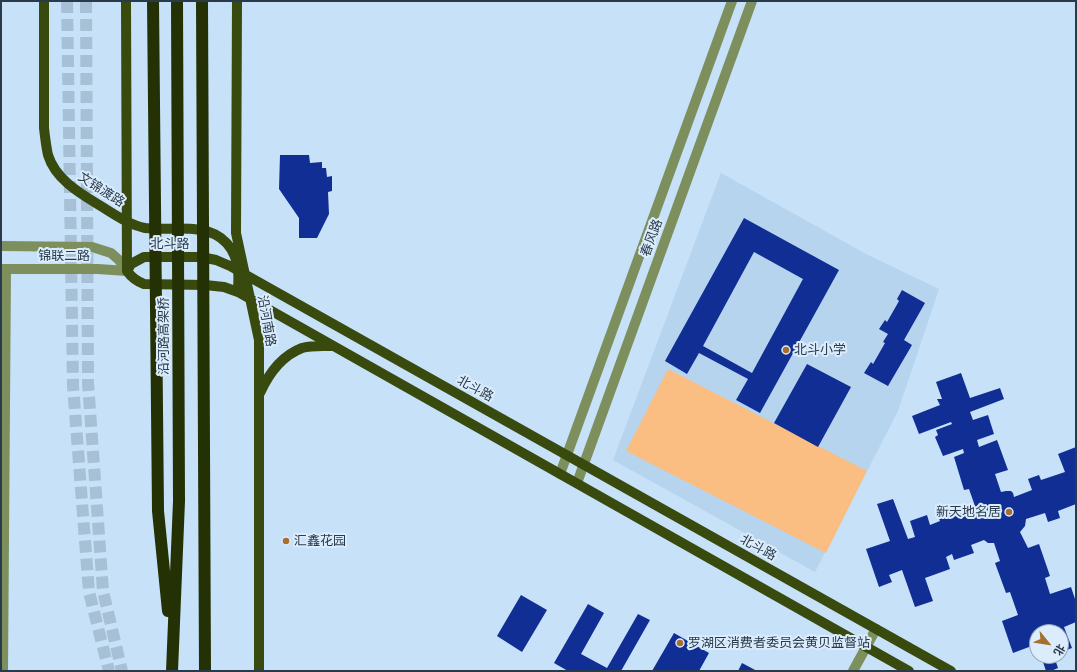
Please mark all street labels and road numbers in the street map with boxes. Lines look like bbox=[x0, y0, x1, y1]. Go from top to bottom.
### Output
street label: 文锦渡路 bbox=[75, 169, 127, 211]
street label: 春风路 bbox=[638, 217, 666, 259]
street label: 北斗路 bbox=[151, 236, 189, 252]
street label: 锦联二路 bbox=[38, 248, 90, 264]
street label: 沿河南路 bbox=[254, 294, 278, 348]
street label: 沿河路高架桥 bbox=[156, 297, 172, 375]
street label: 北斗路 bbox=[454, 373, 496, 405]
street label: 北斗路 bbox=[737, 532, 779, 564]

